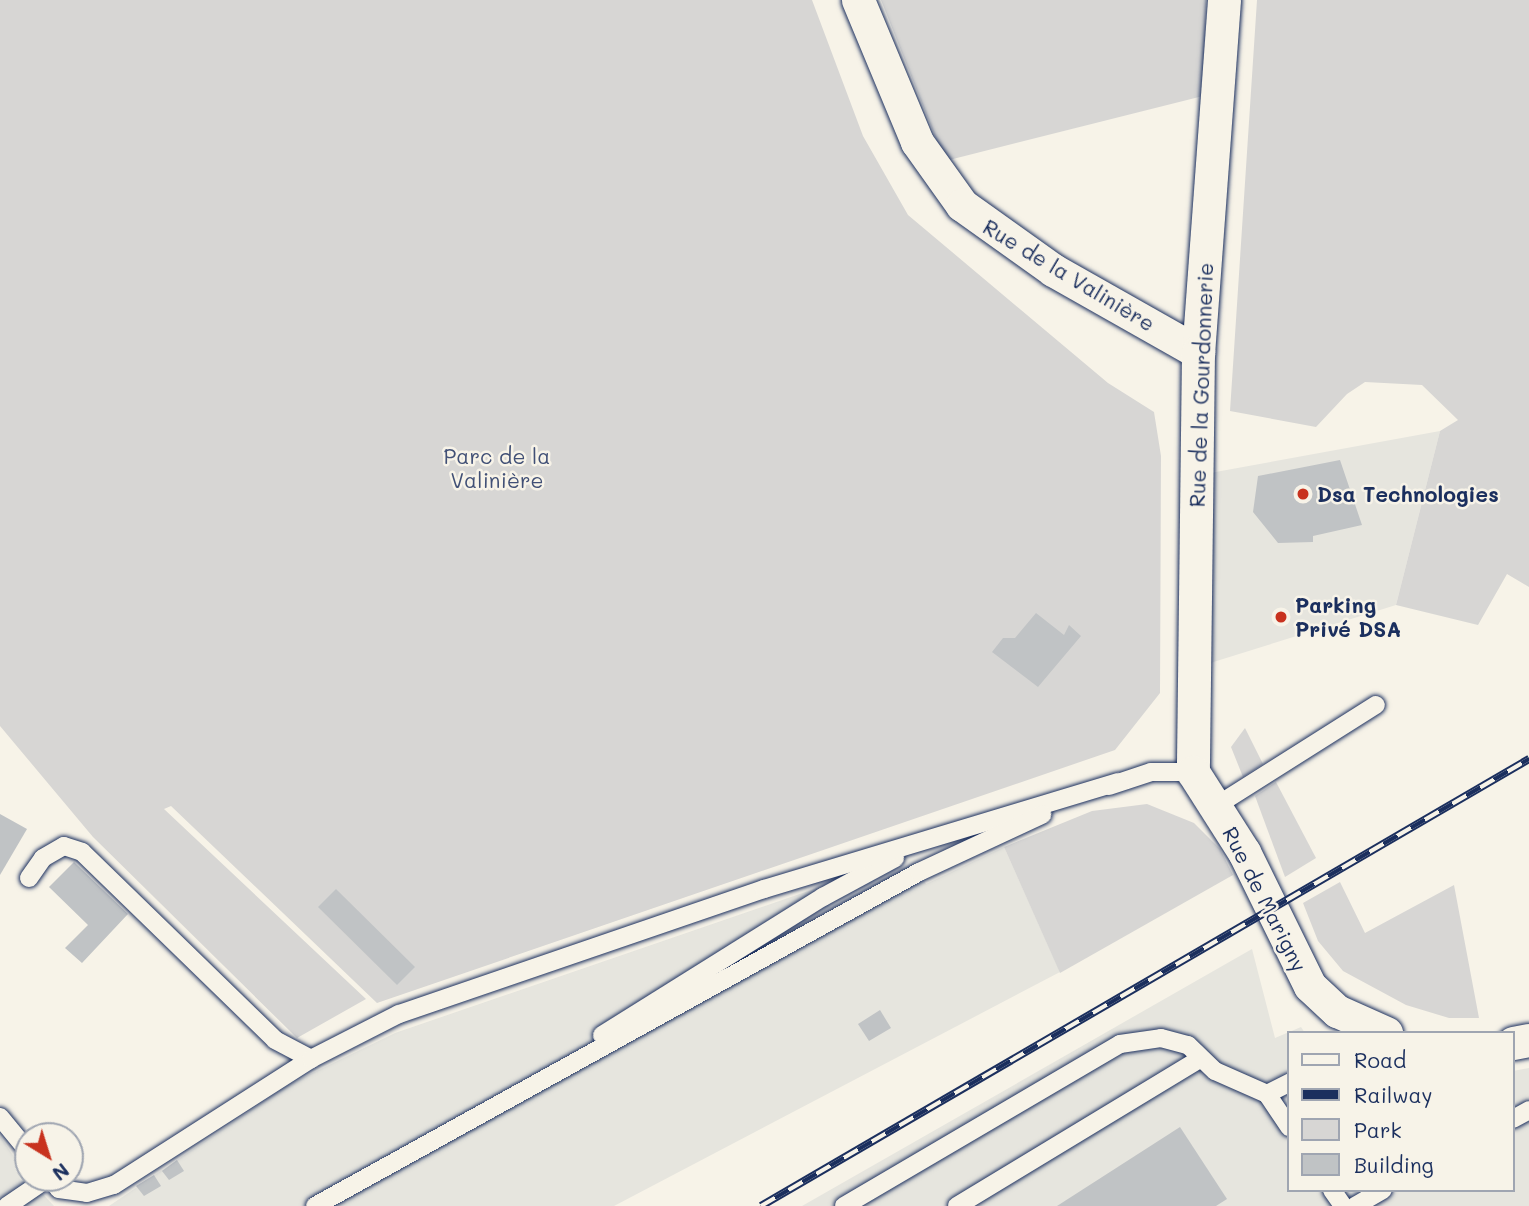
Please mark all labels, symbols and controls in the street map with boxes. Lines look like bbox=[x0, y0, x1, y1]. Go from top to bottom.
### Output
street label: Rue de la Valinière bbox=[979, 214, 1159, 336]
street label: Rue de la Gourdonnerie bbox=[1184, 262, 1218, 508]
park label: Parc de la Valinière bbox=[444, 443, 550, 493]
place label: Dsa Technologies bbox=[1317, 481, 1499, 507]
marker: Dsa Technologies bbox=[1295, 486, 1311, 502]
place label: Parking Privé DSA bbox=[1295, 592, 1401, 642]
marker: Parking Privé DSA bbox=[1273, 609, 1289, 625]
street label: Rue de Marigny bbox=[1218, 822, 1312, 976]
legend bbox=[1288, 1031, 1515, 1192]
text: Road bbox=[1354, 1046, 1406, 1073]
text: Railway bbox=[1354, 1081, 1433, 1108]
text: Park bbox=[1354, 1116, 1402, 1143]
north arrow bbox=[14, 1122, 84, 1192]
text: Building bbox=[1354, 1151, 1434, 1178]
text: N bbox=[48, 1158, 74, 1187]

